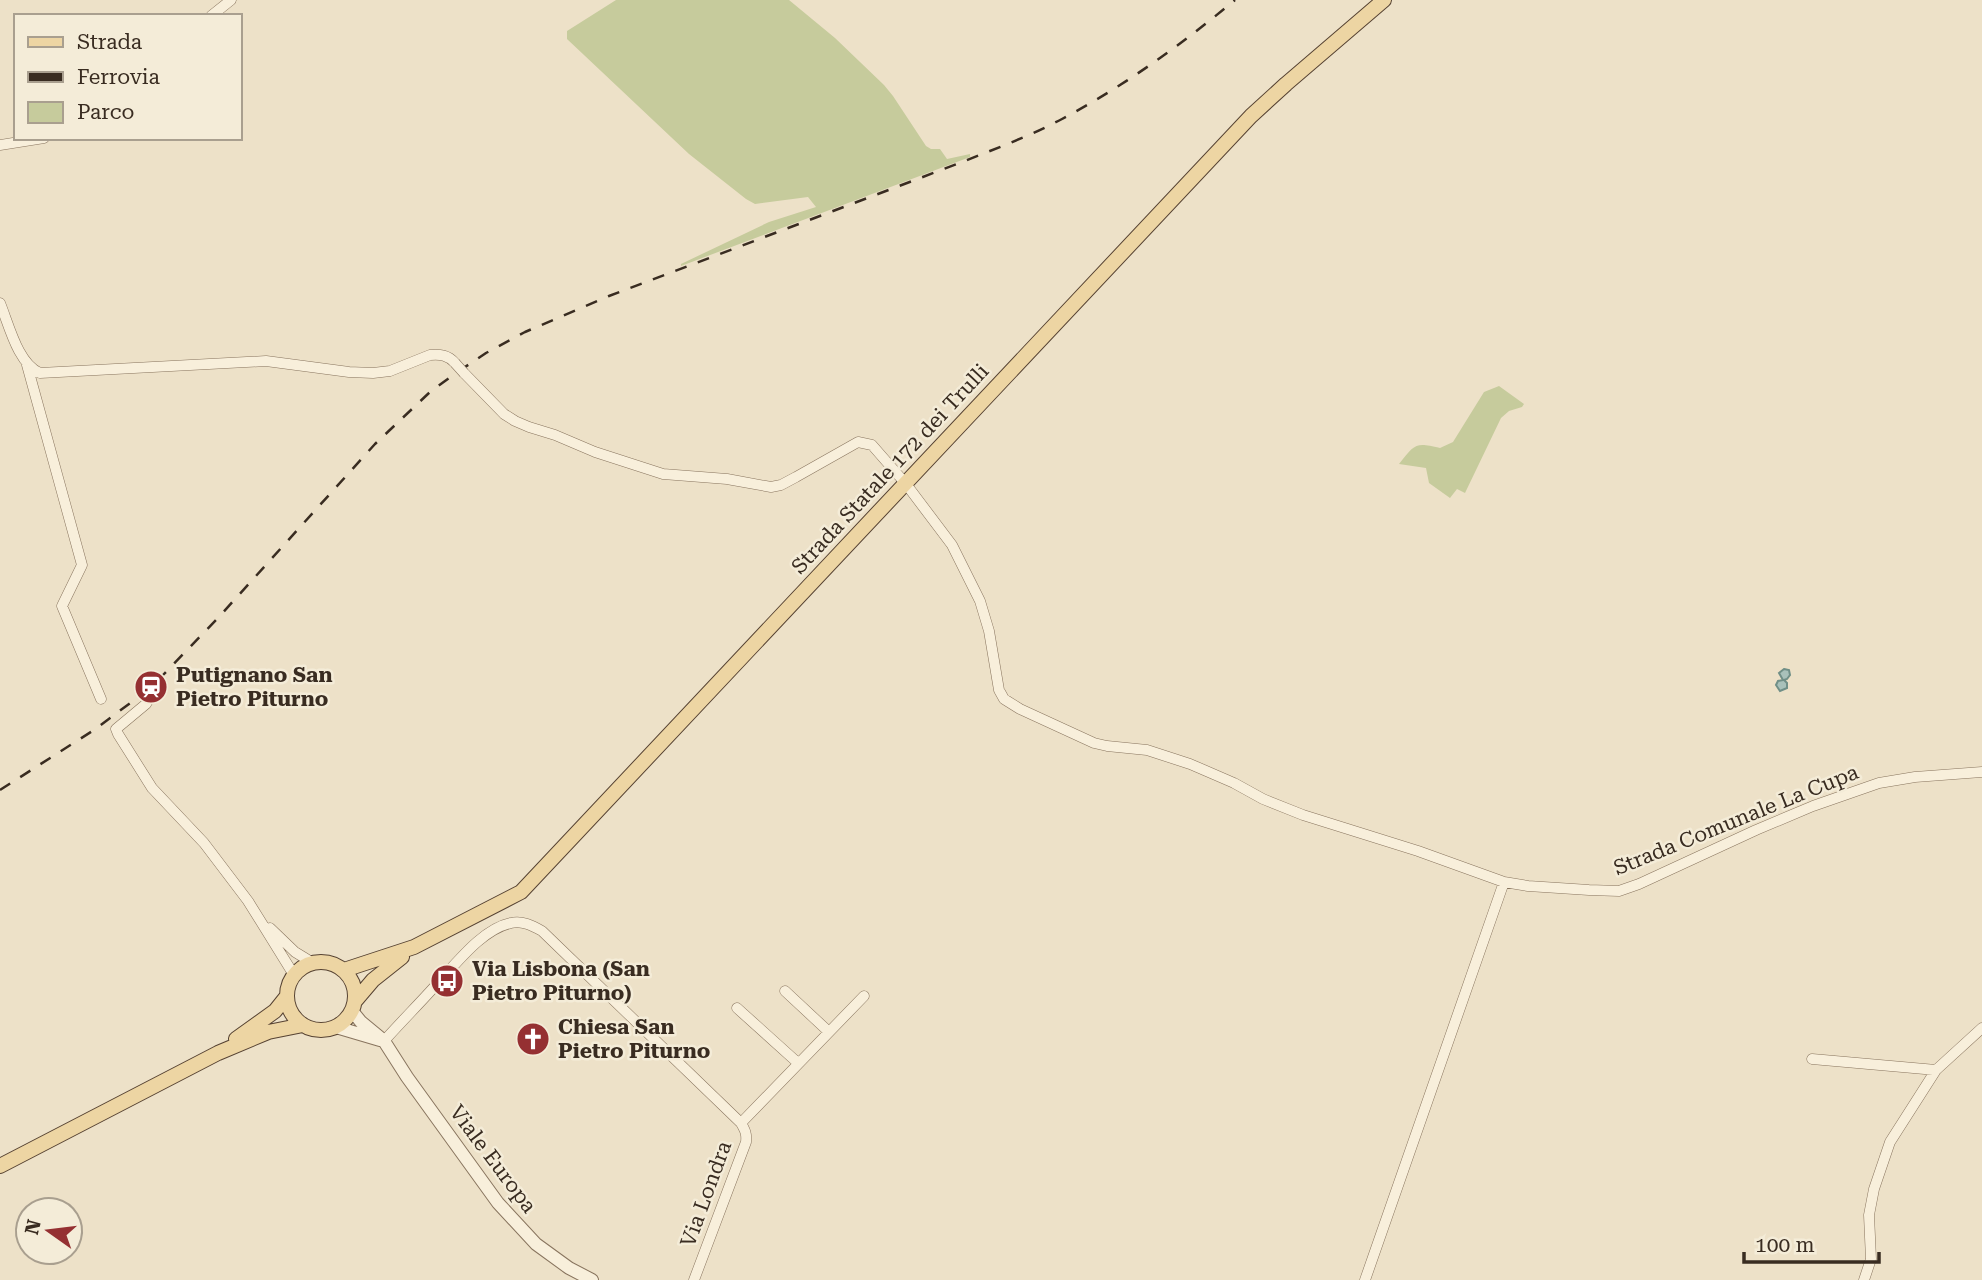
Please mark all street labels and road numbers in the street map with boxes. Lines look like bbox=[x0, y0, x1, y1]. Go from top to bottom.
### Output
street label: Strada Statale 172 dei Trulli bbox=[787, 359, 994, 579]
street label: Strada Comunale La Cupa bbox=[1610, 760, 1863, 880]
street label: Viale Europa bbox=[445, 1100, 542, 1218]
street label: Via Londra bbox=[676, 1137, 736, 1250]

